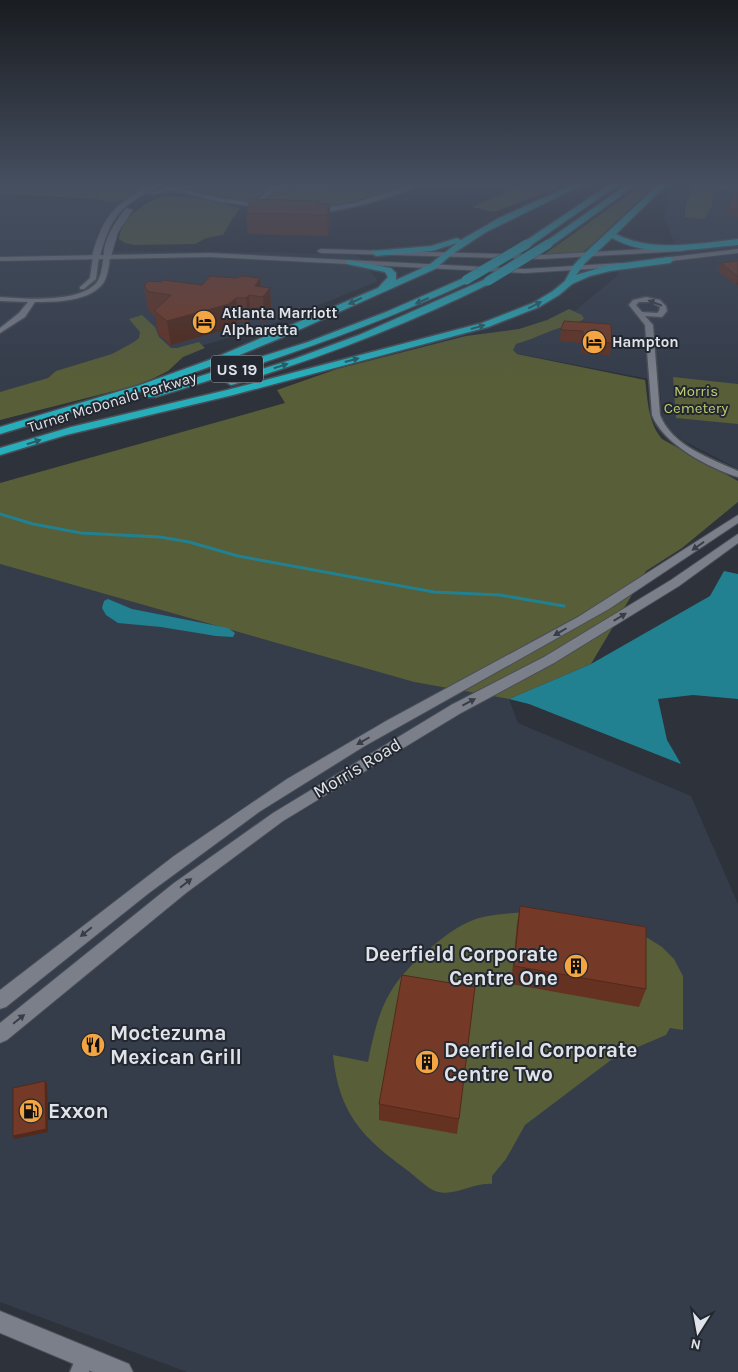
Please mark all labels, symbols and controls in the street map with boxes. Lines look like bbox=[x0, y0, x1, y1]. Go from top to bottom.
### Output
one-way arrow bbox=[348, 297, 362, 305]
one-way arrow bbox=[415, 297, 429, 305]
one-way arrow bbox=[648, 298, 662, 306]
one-way arrow bbox=[528, 301, 543, 309]
place label: Atlanta Marriott Alpharetta bbox=[222, 304, 337, 339]
hotel icon: Atlanta Marriott Alpharetta bbox=[191, 309, 217, 335]
one-way arrow bbox=[471, 322, 486, 330]
hotel icon: Hampton bbox=[581, 329, 607, 355]
place label: Hampton bbox=[612, 333, 679, 351]
road number: US 19 bbox=[211, 356, 263, 382]
one-way arrow bbox=[345, 356, 360, 364]
one-way arrow bbox=[274, 362, 289, 370]
street label: Turner McDonald Parkway bbox=[25, 368, 199, 436]
park label: Morris Cemetery bbox=[664, 382, 728, 417]
one-way arrow bbox=[26, 437, 41, 445]
one-way arrow bbox=[691, 541, 705, 551]
one-way arrow bbox=[613, 613, 626, 622]
one-way arrow bbox=[553, 628, 568, 636]
one-way arrow bbox=[462, 698, 476, 706]
street label: Morris Road bbox=[309, 733, 405, 803]
one-way arrow bbox=[356, 736, 369, 745]
one-way arrow bbox=[179, 878, 192, 889]
one-way arrow bbox=[80, 927, 93, 938]
place label: Deerfield Corporate Centre One bbox=[365, 942, 558, 990]
building icon: Deerfield Corporate Centre One bbox=[563, 953, 589, 979]
one-way arrow bbox=[12, 1013, 25, 1024]
place label: Moctezuma Mexican Grill bbox=[110, 1021, 242, 1069]
restaurant icon: Moctezuma Mexican Grill bbox=[80, 1032, 106, 1058]
place label: Deerfield Corporate Centre Two bbox=[444, 1038, 637, 1086]
building icon: Deerfield Corporate Centre Two bbox=[414, 1049, 440, 1075]
fuel station icon: Exxon bbox=[18, 1098, 44, 1124]
place label: Exxon bbox=[48, 1099, 109, 1123]
north arrow bbox=[673, 1307, 723, 1357]
text: N bbox=[689, 1335, 702, 1354]

